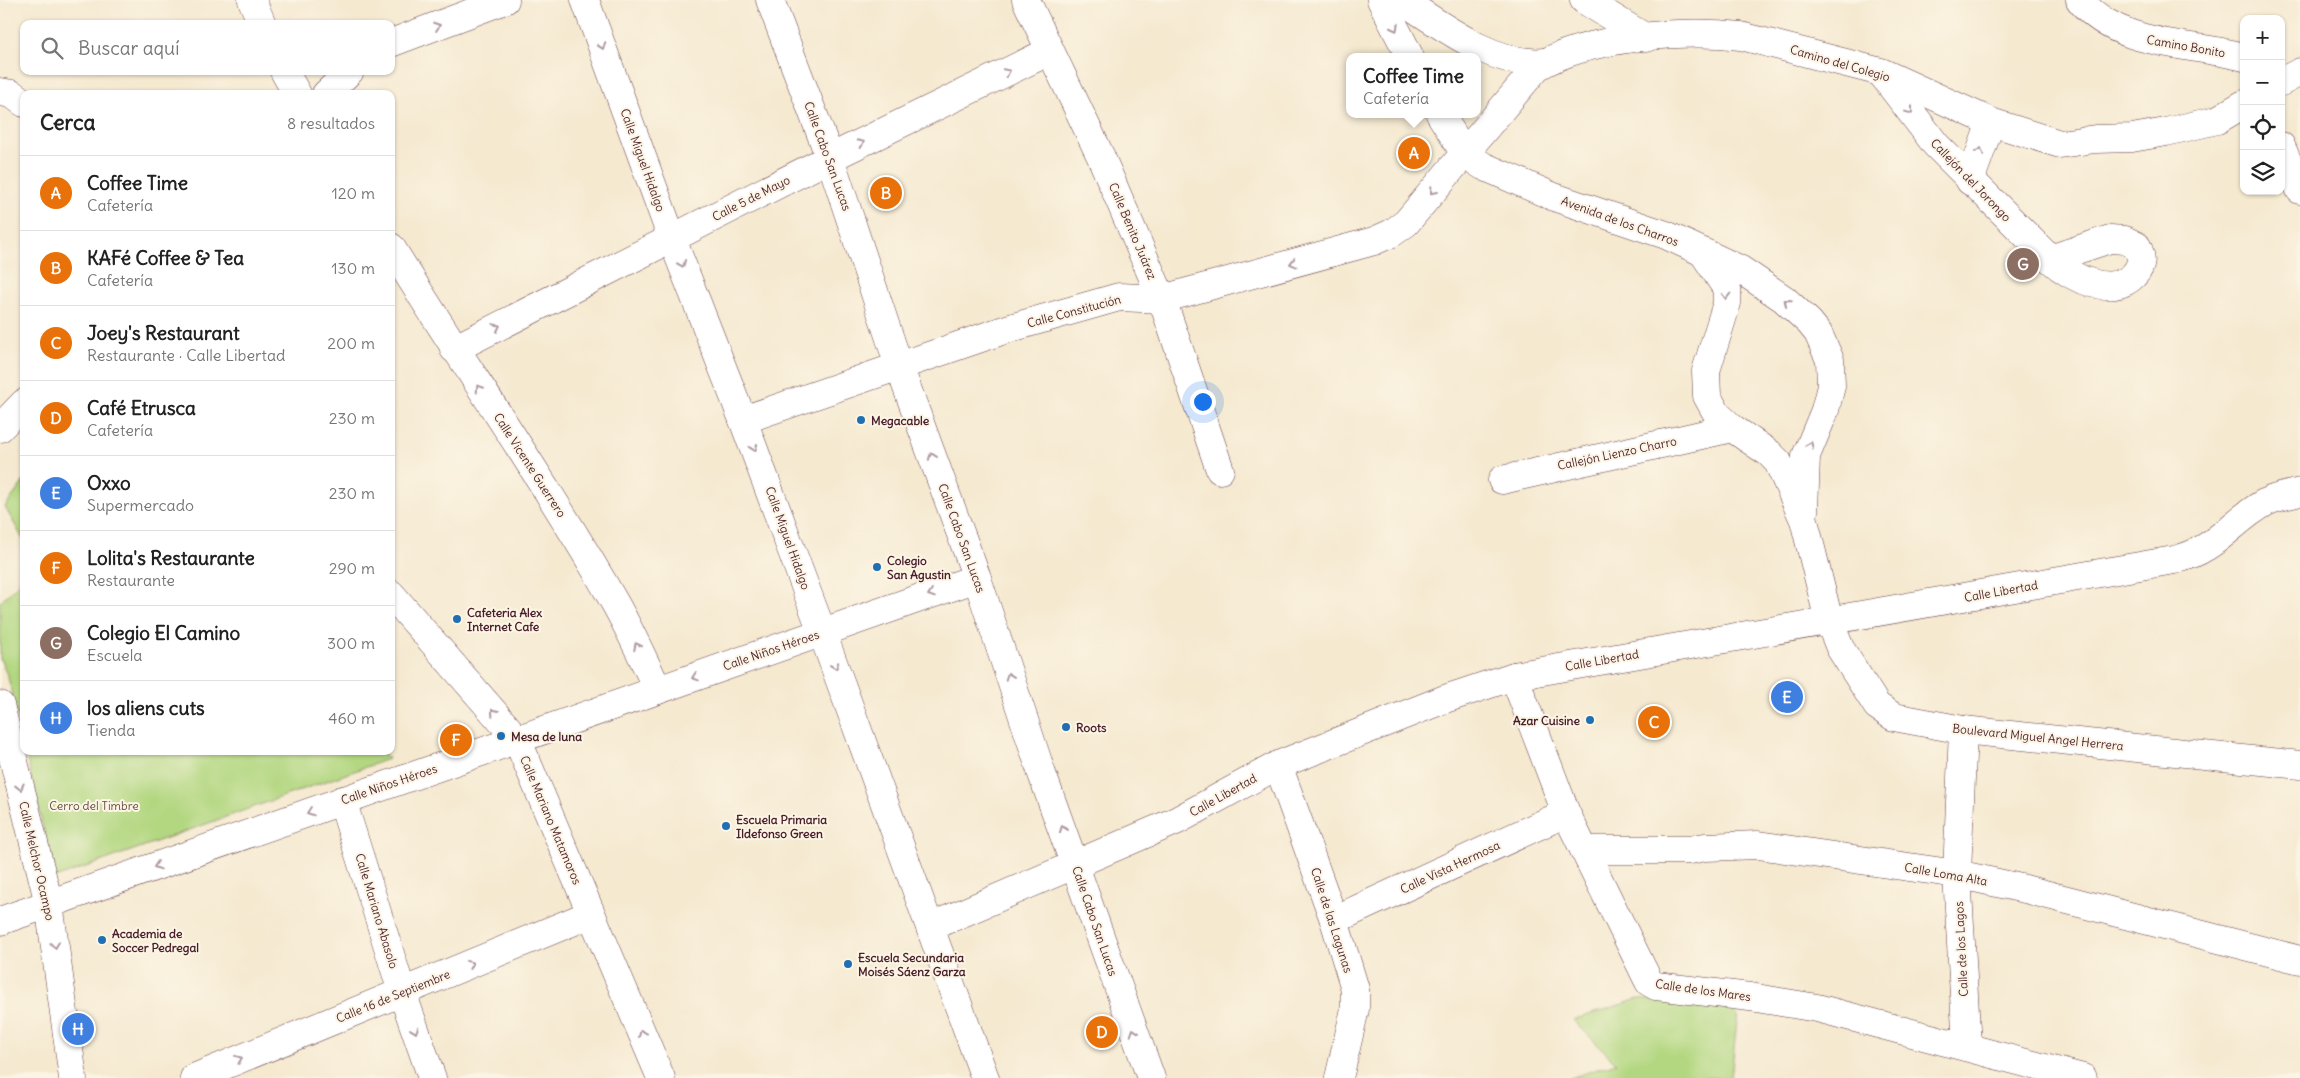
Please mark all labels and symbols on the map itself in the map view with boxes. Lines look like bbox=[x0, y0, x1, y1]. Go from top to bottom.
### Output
one-way arrow bbox=[432, 22, 440, 32]
one-way arrow bbox=[1389, 23, 1399, 32]
street label: Camino Bonito bbox=[2146, 32, 2227, 60]
one-way arrow bbox=[596, 41, 606, 50]
street label: Camino del Colegio bbox=[1788, 42, 1892, 85]
one-way arrow bbox=[1002, 68, 1011, 78]
street label: Calle Cabo San Lucas bbox=[801, 99, 855, 213]
one-way arrow bbox=[1904, 105, 1913, 115]
street label: Calle Miguel Hidalgo bbox=[617, 106, 669, 214]
pin: A bbox=[1398, 134, 1430, 172]
street label: Callejón del Jorongo bbox=[1928, 135, 2015, 225]
one-way arrow bbox=[856, 139, 865, 149]
one-way arrow bbox=[1974, 147, 1984, 156]
street label: Calle 5 de Mayo bbox=[710, 172, 793, 224]
pin: B bbox=[870, 174, 902, 212]
street label: Calle Benito Juárez bbox=[1106, 180, 1160, 282]
one-way arrow bbox=[1430, 185, 1439, 194]
street label: Avenida de los Charros bbox=[1559, 193, 1681, 249]
pin: G bbox=[2007, 245, 2039, 283]
one-way arrow bbox=[1290, 257, 1298, 267]
one-way arrow bbox=[676, 259, 686, 268]
street label: Calle Constitución bbox=[1025, 291, 1123, 331]
one-way arrow bbox=[1721, 292, 1731, 300]
one-way arrow bbox=[1784, 299, 1793, 308]
one-way arrow bbox=[492, 323, 501, 333]
one-way arrow bbox=[476, 384, 486, 393]
your location bbox=[1190, 389, 1216, 415]
street label: Calle Vicente Guerrero bbox=[491, 410, 570, 520]
place label: Megacable bbox=[871, 413, 930, 429]
marker: Megacable bbox=[855, 414, 867, 426]
street label: Callejón Lienzo Charro bbox=[1556, 433, 1678, 473]
one-way arrow bbox=[1803, 441, 1814, 450]
one-way arrow bbox=[748, 443, 758, 452]
one-way arrow bbox=[928, 453, 938, 461]
street label: Calle Cabo San Lucas bbox=[935, 481, 989, 595]
street label: Calle Miguel Hidalgo bbox=[762, 484, 814, 592]
place label: Colegio San Agustin bbox=[887, 553, 951, 583]
marker: Colegio San Agustin bbox=[871, 561, 883, 573]
street label: Calle Libertad bbox=[1963, 577, 2039, 605]
one-way arrow bbox=[927, 588, 936, 598]
place label: Cafeteria Alex Internet Cafe bbox=[467, 605, 542, 634]
marker: Cafeteria Alex Internet Cafe bbox=[451, 613, 463, 625]
street label: Calle Niños Héroes bbox=[721, 627, 821, 673]
one-way arrow bbox=[632, 642, 643, 651]
street label: Calle Libertad bbox=[1564, 646, 1640, 674]
one-way arrow bbox=[829, 661, 839, 670]
one-way arrow bbox=[691, 671, 700, 681]
one-way arrow bbox=[1005, 672, 1015, 681]
pin: E bbox=[1771, 678, 1803, 716]
pin: C bbox=[1638, 703, 1670, 741]
one-way arrow bbox=[490, 709, 499, 718]
place label: Azar Cuisine bbox=[1513, 713, 1581, 728]
marker: Azar Cuisine bbox=[1584, 714, 1596, 726]
place label: Roots bbox=[1076, 720, 1107, 735]
pin: F bbox=[440, 721, 472, 759]
marker: Roots bbox=[1060, 721, 1072, 733]
street label: Boulevard Miguel Angel Herrera bbox=[1952, 721, 2124, 753]
place label: Mesa de luna bbox=[511, 729, 582, 744]
marker: Mesa de luna bbox=[495, 730, 507, 742]
street label: Calle Mariano Matamoros bbox=[517, 753, 585, 887]
street label: Calle Niños Héroes bbox=[339, 761, 439, 807]
street label: Calle Libertad bbox=[1187, 770, 1259, 820]
one-way arrow bbox=[14, 782, 25, 791]
park label: Cerro del Timbre bbox=[49, 798, 139, 813]
street label: Calle Melchor Ocampo bbox=[16, 800, 58, 922]
one-way arrow bbox=[307, 806, 315, 816]
place label: Escuela Primaria Ildefonso Green bbox=[736, 812, 827, 841]
marker: Escuela Primaria Ildefonso Green bbox=[720, 820, 732, 832]
one-way arrow bbox=[1059, 826, 1069, 834]
street label: Calle Vista Hermosa bbox=[1398, 837, 1502, 897]
street label: Calle Mariano Abasolo bbox=[352, 852, 402, 971]
street label: Calle Loma Alta bbox=[1903, 859, 1989, 889]
one-way arrow bbox=[153, 860, 162, 870]
street label: Calle Cabo San Lucas bbox=[1069, 864, 1121, 978]
street label: Calle de las Lagunas bbox=[1308, 865, 1356, 975]
street label: Calle de los Lagos bbox=[1951, 901, 1971, 997]
place label: Academia de Soccer Pedregal bbox=[112, 926, 199, 956]
marker: Academia de Soccer Pedregal bbox=[96, 934, 108, 946]
one-way arrow bbox=[49, 941, 59, 949]
place label: Escuela Secundaria Moisés Sáenz Garza bbox=[858, 950, 966, 979]
marker: Escuela Secundaria Moisés Sáenz Garza bbox=[842, 958, 854, 970]
one-way arrow bbox=[465, 960, 474, 971]
street label: Calle 16 de Septiembre bbox=[334, 966, 452, 1026]
street label: Calle de los Mares bbox=[1654, 976, 1752, 1004]
pin: H bbox=[62, 1010, 94, 1048]
pin: D bbox=[1086, 1013, 1118, 1051]
one-way arrow bbox=[409, 1026, 419, 1034]
one-way arrow bbox=[1130, 1028, 1140, 1037]
one-way arrow bbox=[638, 1029, 649, 1038]
one-way arrow bbox=[234, 1055, 243, 1066]

